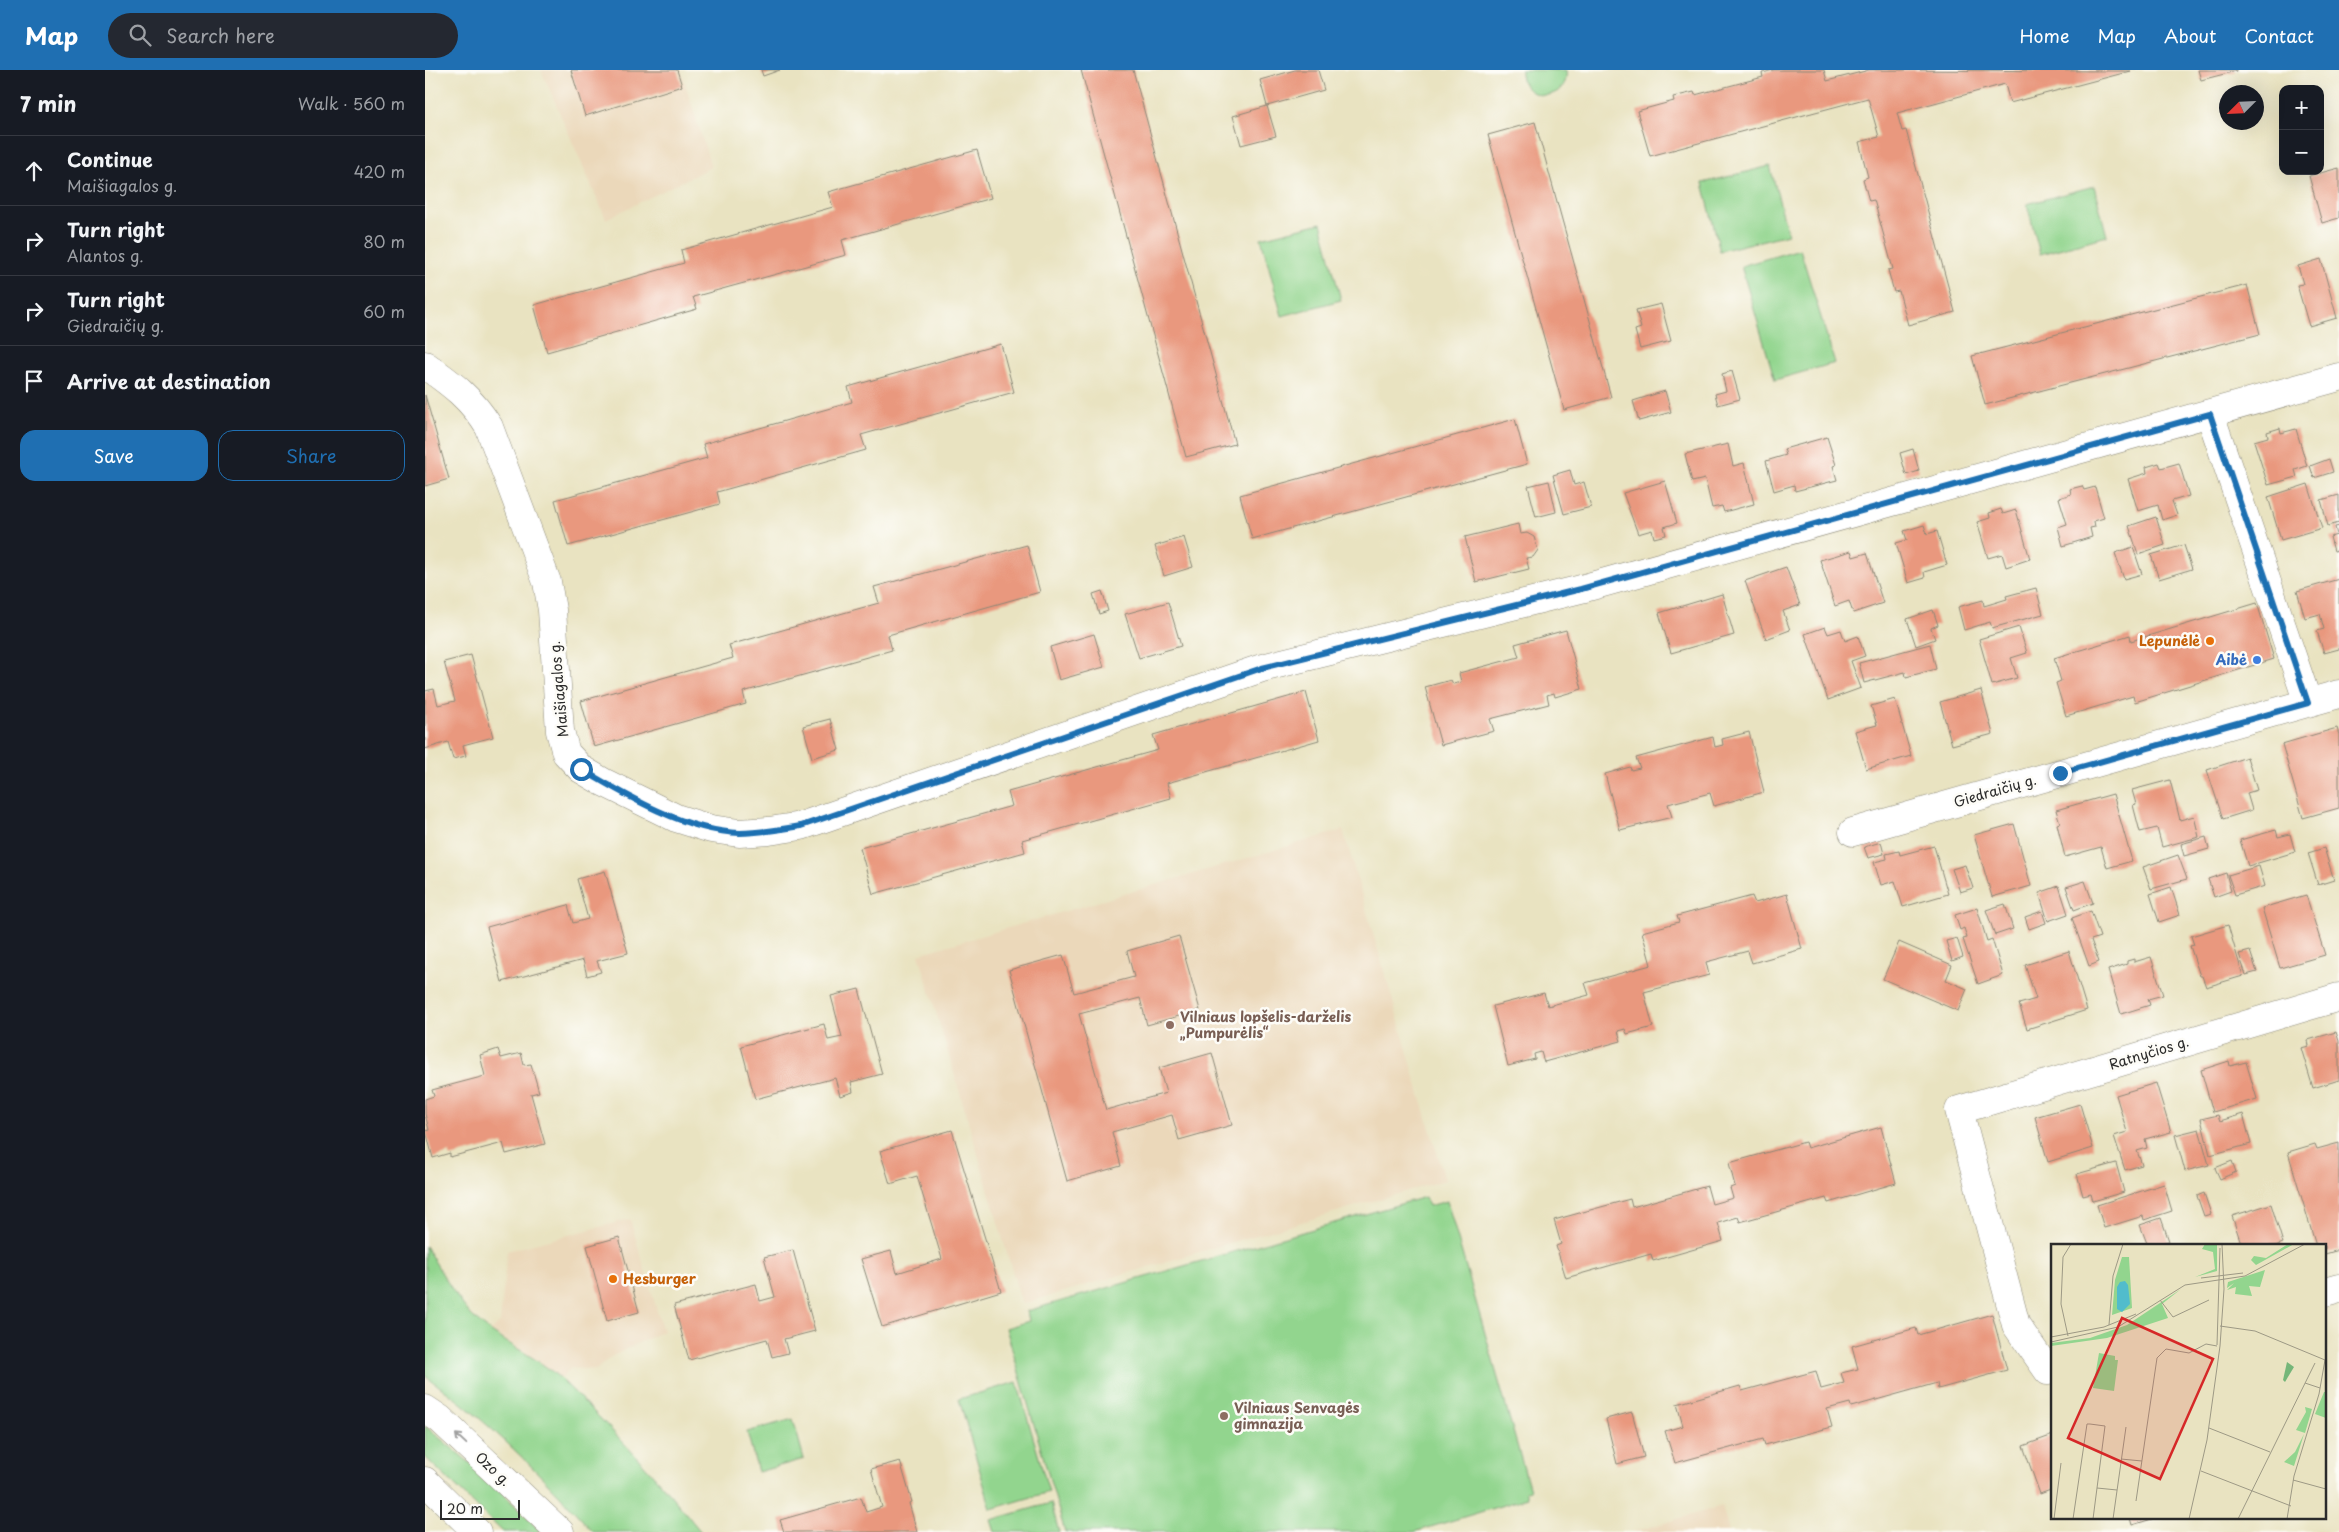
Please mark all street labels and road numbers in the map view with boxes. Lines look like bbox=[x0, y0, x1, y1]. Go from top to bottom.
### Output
street label: Maišiagalos g. bbox=[544, 640, 573, 738]
street label: Giedraičių g. bbox=[1951, 769, 2039, 812]
street label: Ratnyčios g. bbox=[2106, 1030, 2191, 1075]
street label: Ozo g. bbox=[471, 1447, 516, 1491]

